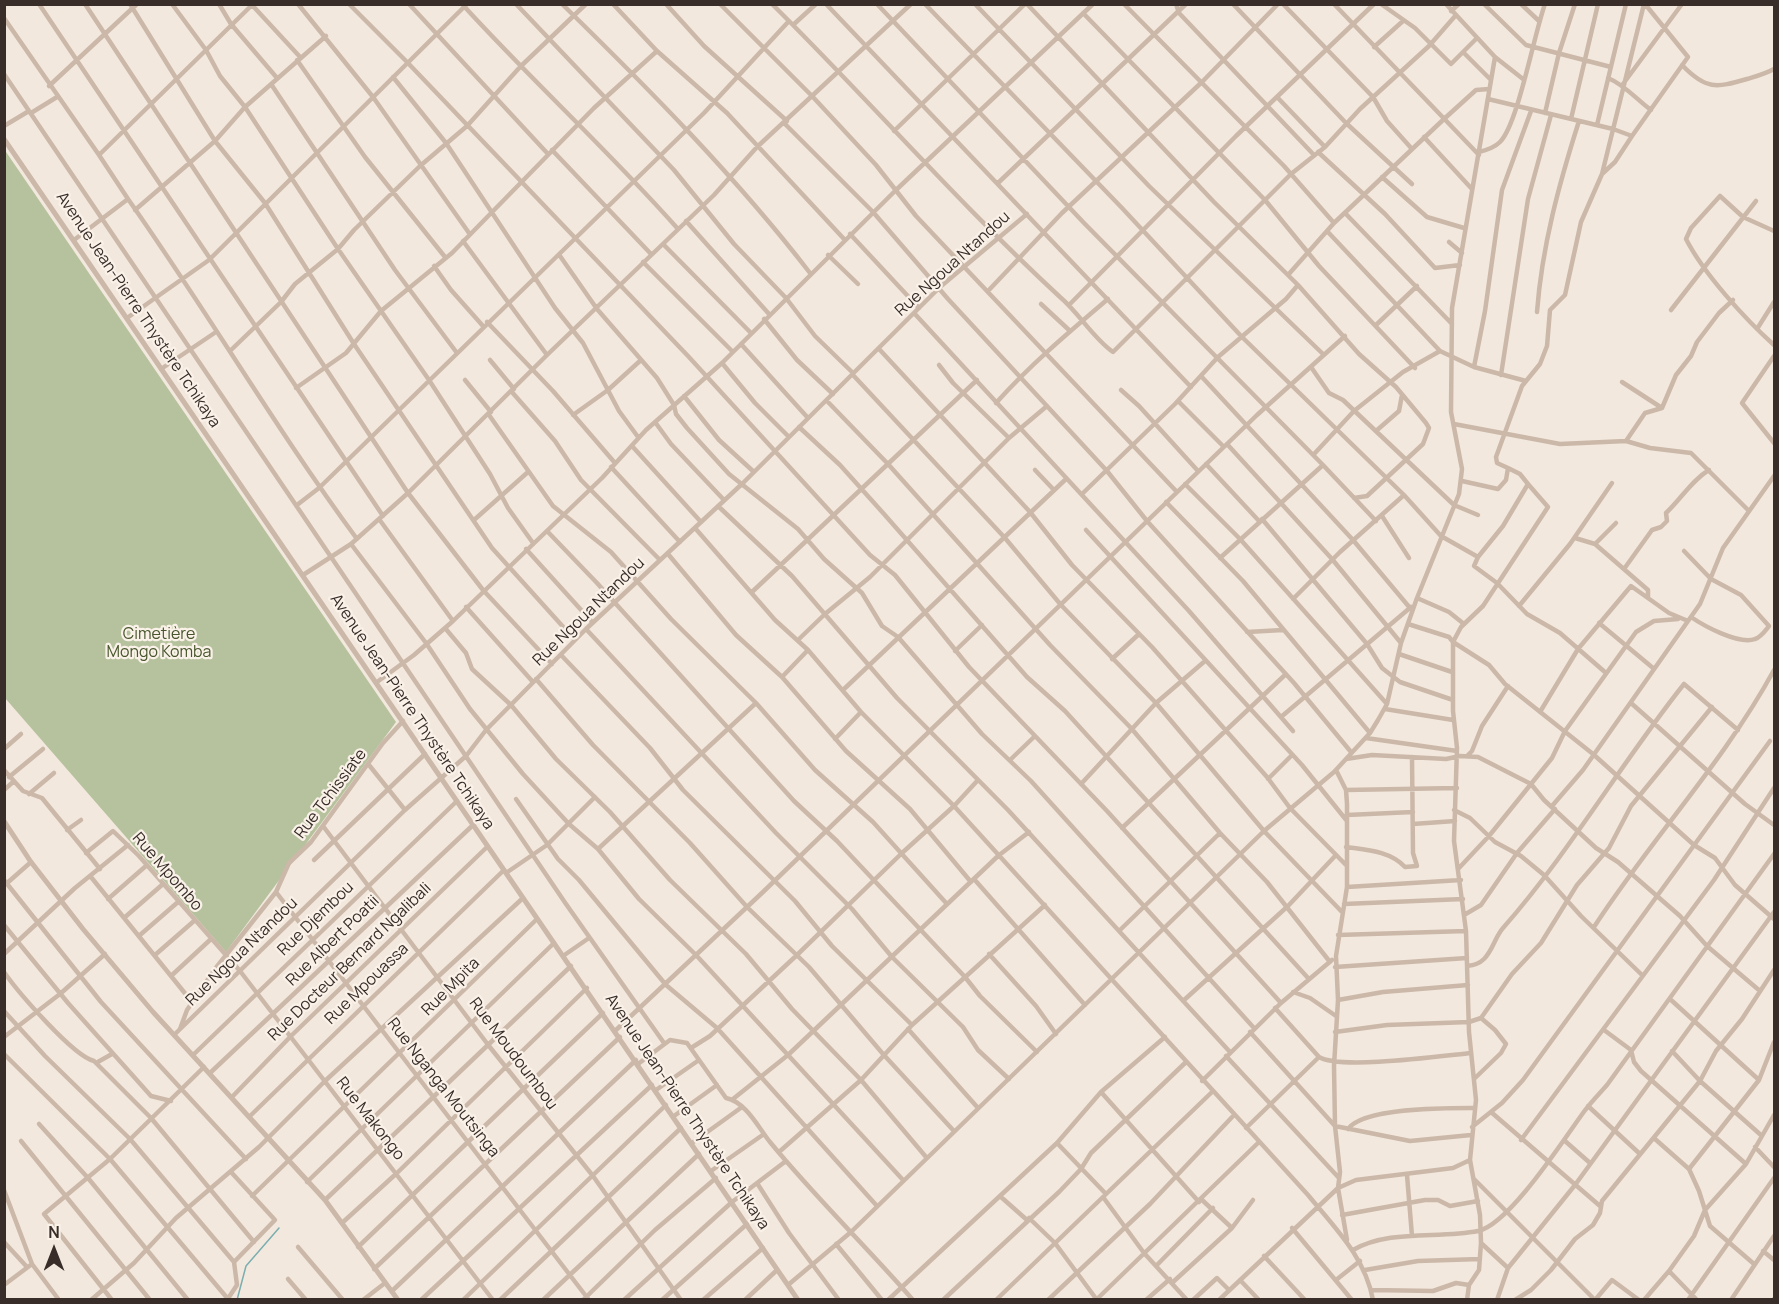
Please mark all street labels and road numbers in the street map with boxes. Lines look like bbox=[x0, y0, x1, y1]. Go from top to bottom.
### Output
street label: Avenue Jean-Pierre Thystère Tchikaya bbox=[52, 189, 224, 431]
street label: Rue Ngoua Ntandou bbox=[892, 207, 1014, 321]
street label: Rue Ngoua Ntandou bbox=[529, 554, 649, 670]
street label: Avenue Jean-Pierre Thystère Tchikaya bbox=[326, 591, 498, 833]
street label: Rue Tchissiate bbox=[291, 745, 371, 843]
street label: Rue Mpombo bbox=[128, 829, 206, 915]
street label: Rue Djembou bbox=[274, 878, 358, 960]
street label: Rue Docteur Bernard Ngalibali bbox=[264, 879, 436, 1045]
street label: Rue Albert Poatii bbox=[282, 892, 384, 990]
street label: Rue Ngoua Ntandou bbox=[182, 894, 302, 1010]
street label: Rue Mpouassa bbox=[321, 939, 413, 1029]
street label: Rue Mpita bbox=[418, 954, 484, 1020]
street label: Avenue Jean-Pierre Thystère Tchikaya bbox=[601, 991, 773, 1233]
street label: Rue Moudoumbou bbox=[465, 994, 561, 1114]
street label: Rue Nganga Moutsinga bbox=[383, 1015, 503, 1161]
street label: Rue Makongo bbox=[332, 1074, 408, 1164]

